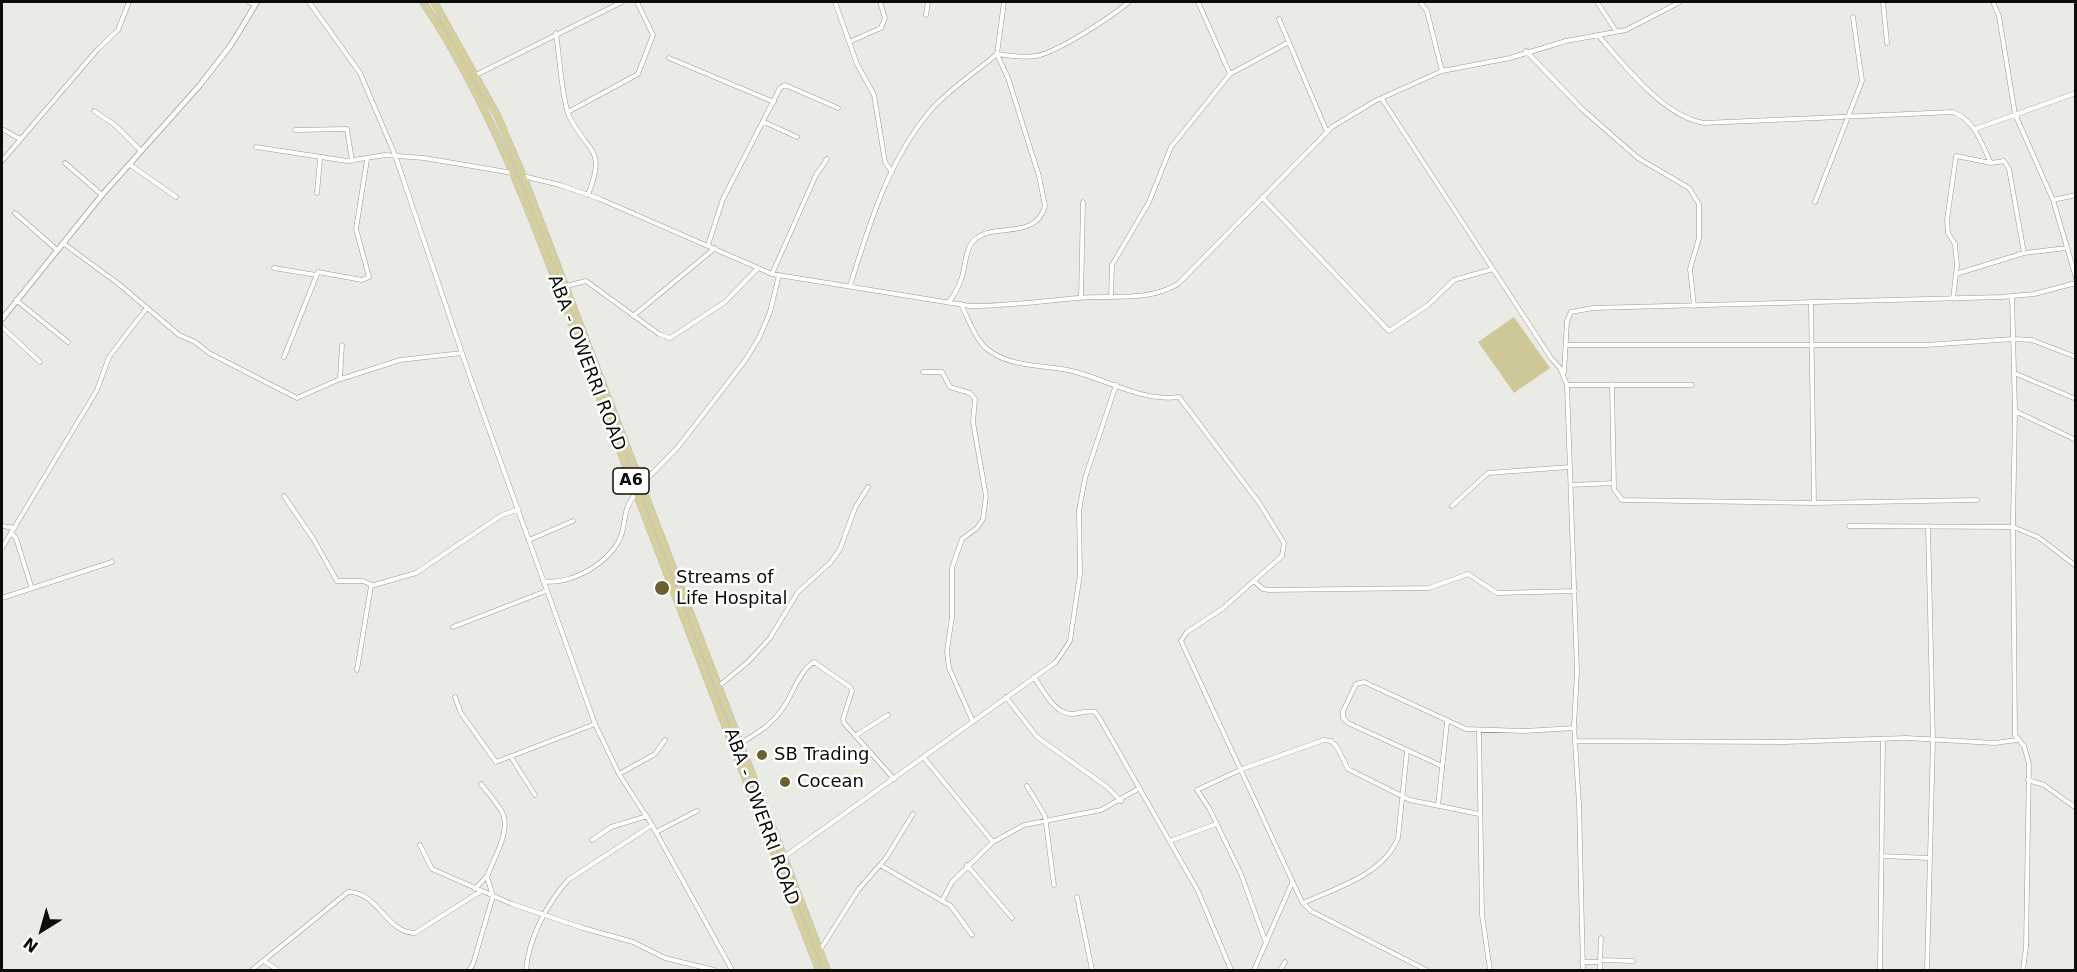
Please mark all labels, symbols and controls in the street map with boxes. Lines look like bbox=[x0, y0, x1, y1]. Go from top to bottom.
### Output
street label: ABA - OWERRI ROAD bbox=[542, 272, 630, 454]
road number: A6 bbox=[613, 468, 649, 494]
place label: Streams of Life Hospital bbox=[676, 567, 788, 610]
marker: Streams of Life Hospital bbox=[653, 579, 671, 597]
street label: ABA - OWERRI ROAD bbox=[719, 726, 803, 908]
place label: SB Trading bbox=[774, 744, 870, 766]
marker: SB Trading bbox=[755, 748, 769, 762]
place label: Cocean bbox=[797, 771, 864, 793]
marker: Cocean bbox=[778, 775, 792, 789]
north arrow bbox=[12, 900, 72, 960]
text: N bbox=[20, 933, 42, 956]

